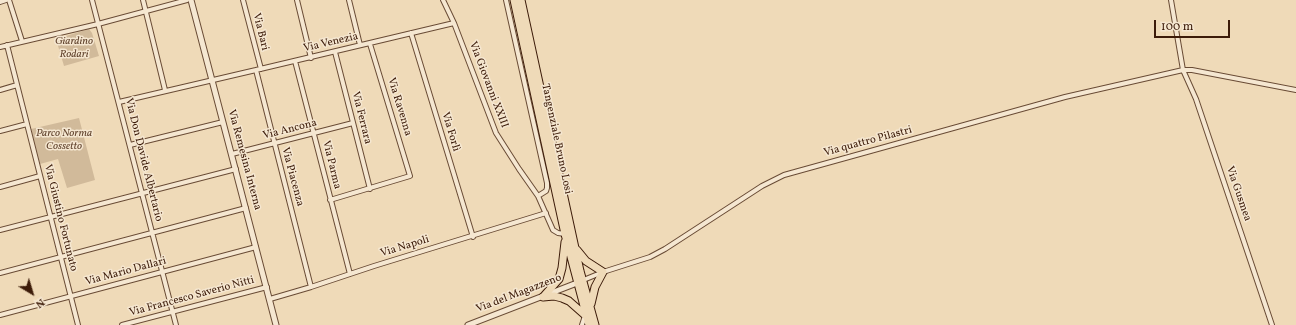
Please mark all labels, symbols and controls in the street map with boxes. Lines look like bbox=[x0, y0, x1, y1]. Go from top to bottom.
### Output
street label: Via Bari bbox=[249, 12, 271, 52]
scale bar bbox=[1156, 12, 1232, 38]
text: 100 m bbox=[1161, 19, 1193, 35]
street label: Via Venezia bbox=[302, 30, 360, 56]
park label: Giardino Rodari bbox=[55, 35, 93, 61]
street label: Via Giovanni XXIII bbox=[465, 40, 511, 130]
street label: Via Ravenna bbox=[384, 76, 414, 138]
street label: Tangenziale Bruno Losi bbox=[538, 83, 574, 195]
street label: Via Ferrara bbox=[348, 90, 374, 146]
street label: Via Don Davide Albertario bbox=[121, 97, 165, 223]
street label: Via Remesina Interna bbox=[224, 108, 264, 212]
street label: Via Forlì bbox=[438, 111, 462, 153]
street label: Via Ancona bbox=[262, 117, 318, 143]
street label: Via quattro Pilastri bbox=[822, 124, 914, 160]
park label: Parco Norma Cossetto bbox=[36, 127, 92, 153]
street label: Via Parma bbox=[319, 139, 343, 191]
street label: Via Piacenza bbox=[278, 146, 306, 208]
street label: Via Giustino Fortunato bbox=[40, 163, 80, 273]
street label: Via Gusmea bbox=[1222, 165, 1254, 223]
street label: Via Napoli bbox=[379, 233, 431, 261]
street label: Via Mario Dallari bbox=[84, 255, 168, 289]
street label: Via del Magazzeno bbox=[474, 272, 564, 316]
north arrow bbox=[12, 273, 52, 313]
street label: Via Francesco Saverio Nitti bbox=[128, 274, 256, 320]
text: N bbox=[32, 294, 47, 311]

